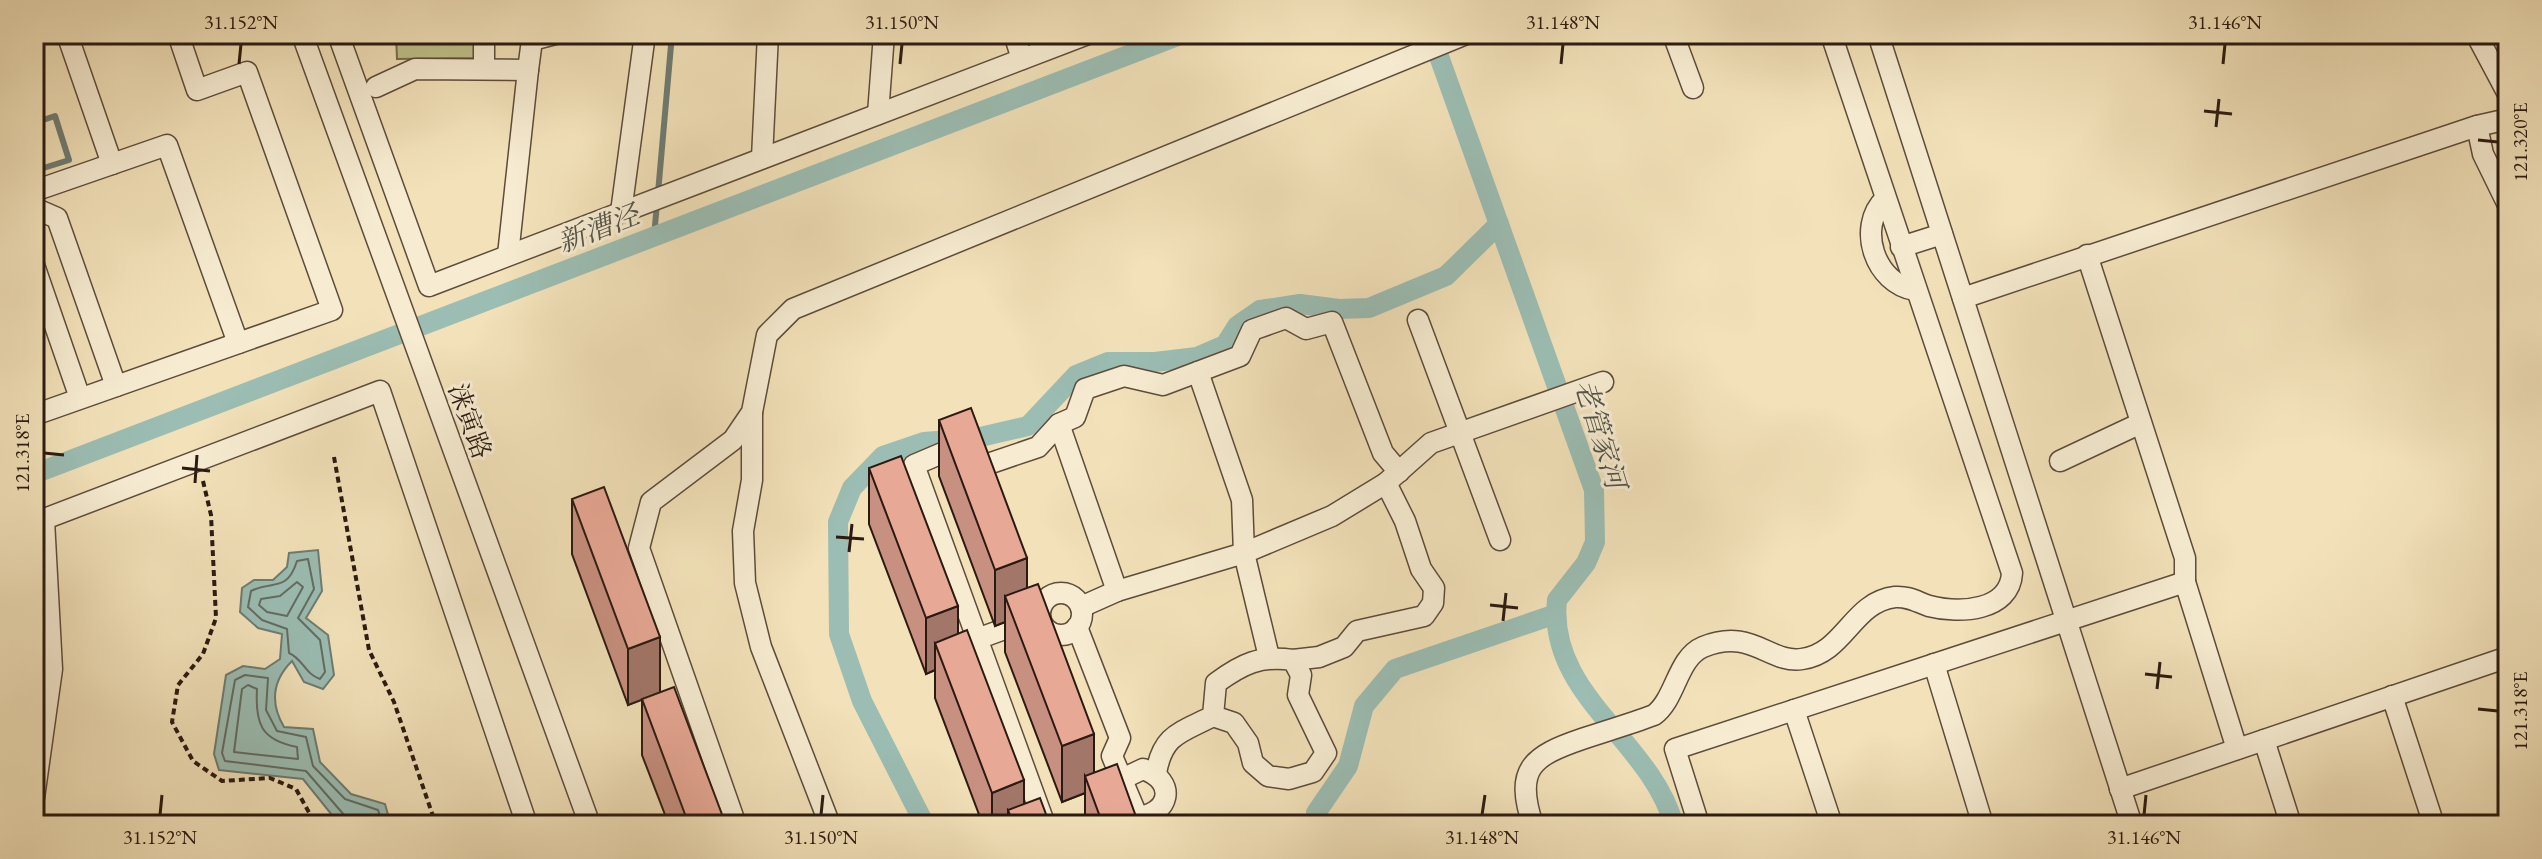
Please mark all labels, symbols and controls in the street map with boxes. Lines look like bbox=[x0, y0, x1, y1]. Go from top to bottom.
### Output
text: 31.152°N bbox=[204, 9, 278, 35]
text: 31.150°N bbox=[865, 9, 939, 35]
text: 31.148°N bbox=[1526, 9, 1600, 35]
text: 31.146°N bbox=[2188, 9, 2262, 35]
text: 121.320°E bbox=[2507, 102, 2533, 182]
water label: 新漕泾 bbox=[552, 195, 646, 260]
water label: 老管家河 bbox=[1567, 375, 1636, 498]
street label: 涞寅路 bbox=[441, 379, 499, 463]
text: 121.318°E bbox=[9, 413, 35, 493]
text: 121.318°E bbox=[2507, 671, 2533, 751]
text: 31.152°N bbox=[123, 824, 197, 850]
text: 31.150°N bbox=[784, 824, 858, 850]
text: 31.148°N bbox=[1445, 824, 1519, 850]
text: 31.146°N bbox=[2107, 824, 2181, 850]

